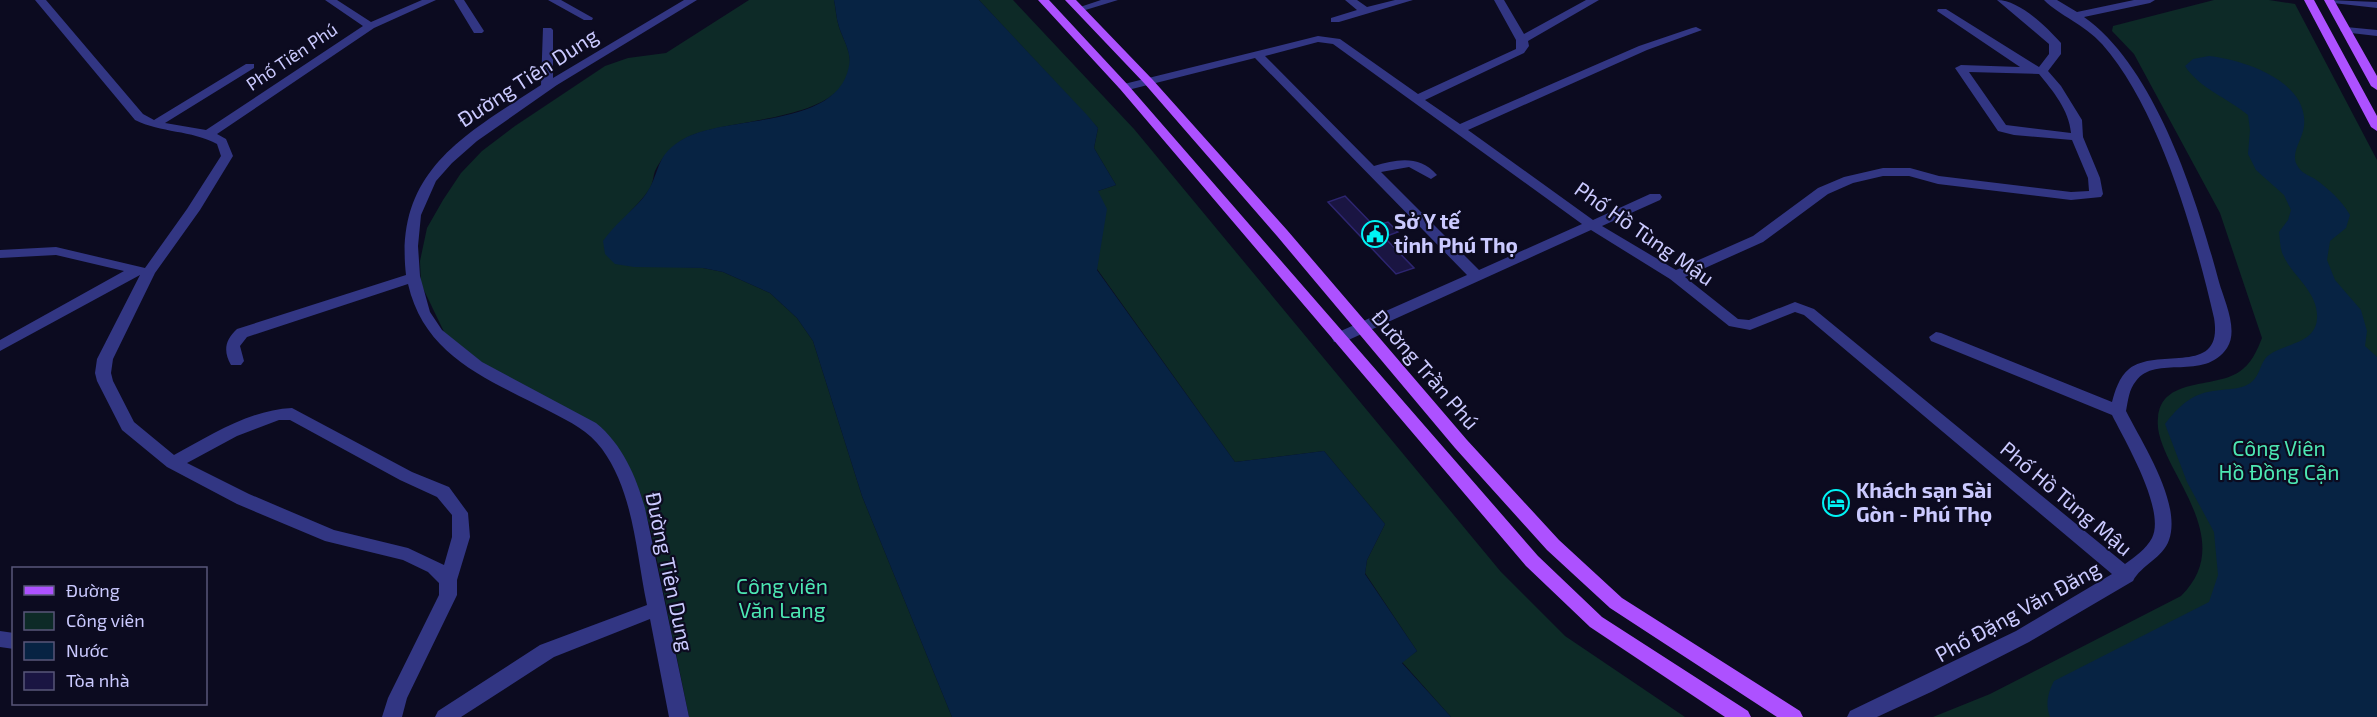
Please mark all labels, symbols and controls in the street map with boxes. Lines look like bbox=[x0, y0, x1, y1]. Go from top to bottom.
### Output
street label: Phố Tiên Phú bbox=[242, 18, 341, 95]
street label: Đường Tiên Dung bbox=[452, 22, 602, 131]
street label: Phố Hồ Tùng Mậu bbox=[1570, 175, 1719, 290]
place label: Sở Y tế tỉnh Phú Thọ bbox=[1394, 208, 1518, 257]
public building icon: Sở Y tế tỉnh Phú Thọ bbox=[1360, 219, 1390, 249]
street label: Đường Trần Phú bbox=[1367, 304, 1485, 434]
park label: Công Viên Hồ Đồng Cận bbox=[2219, 435, 2339, 484]
street label: Phố Hồ Tùng Mậu bbox=[1996, 436, 2138, 560]
place label: Khách sạn Sài Gòn - Phú Thọ bbox=[1856, 477, 1992, 526]
hotel icon: Khách sạn Sài Gòn - Phú Thọ bbox=[1821, 488, 1851, 518]
street label: Đường Tiên Dung bbox=[641, 490, 700, 654]
street label: Phố Đặng Văn Đăng bbox=[1930, 555, 2104, 666]
legend bbox=[12, 567, 207, 705]
park label: Công viên Văn Lang bbox=[736, 573, 828, 622]
text: Đường bbox=[66, 579, 120, 601]
text: Công viên bbox=[66, 609, 145, 631]
text: Nước bbox=[66, 639, 109, 661]
text: Tòa nhà bbox=[66, 669, 130, 691]

